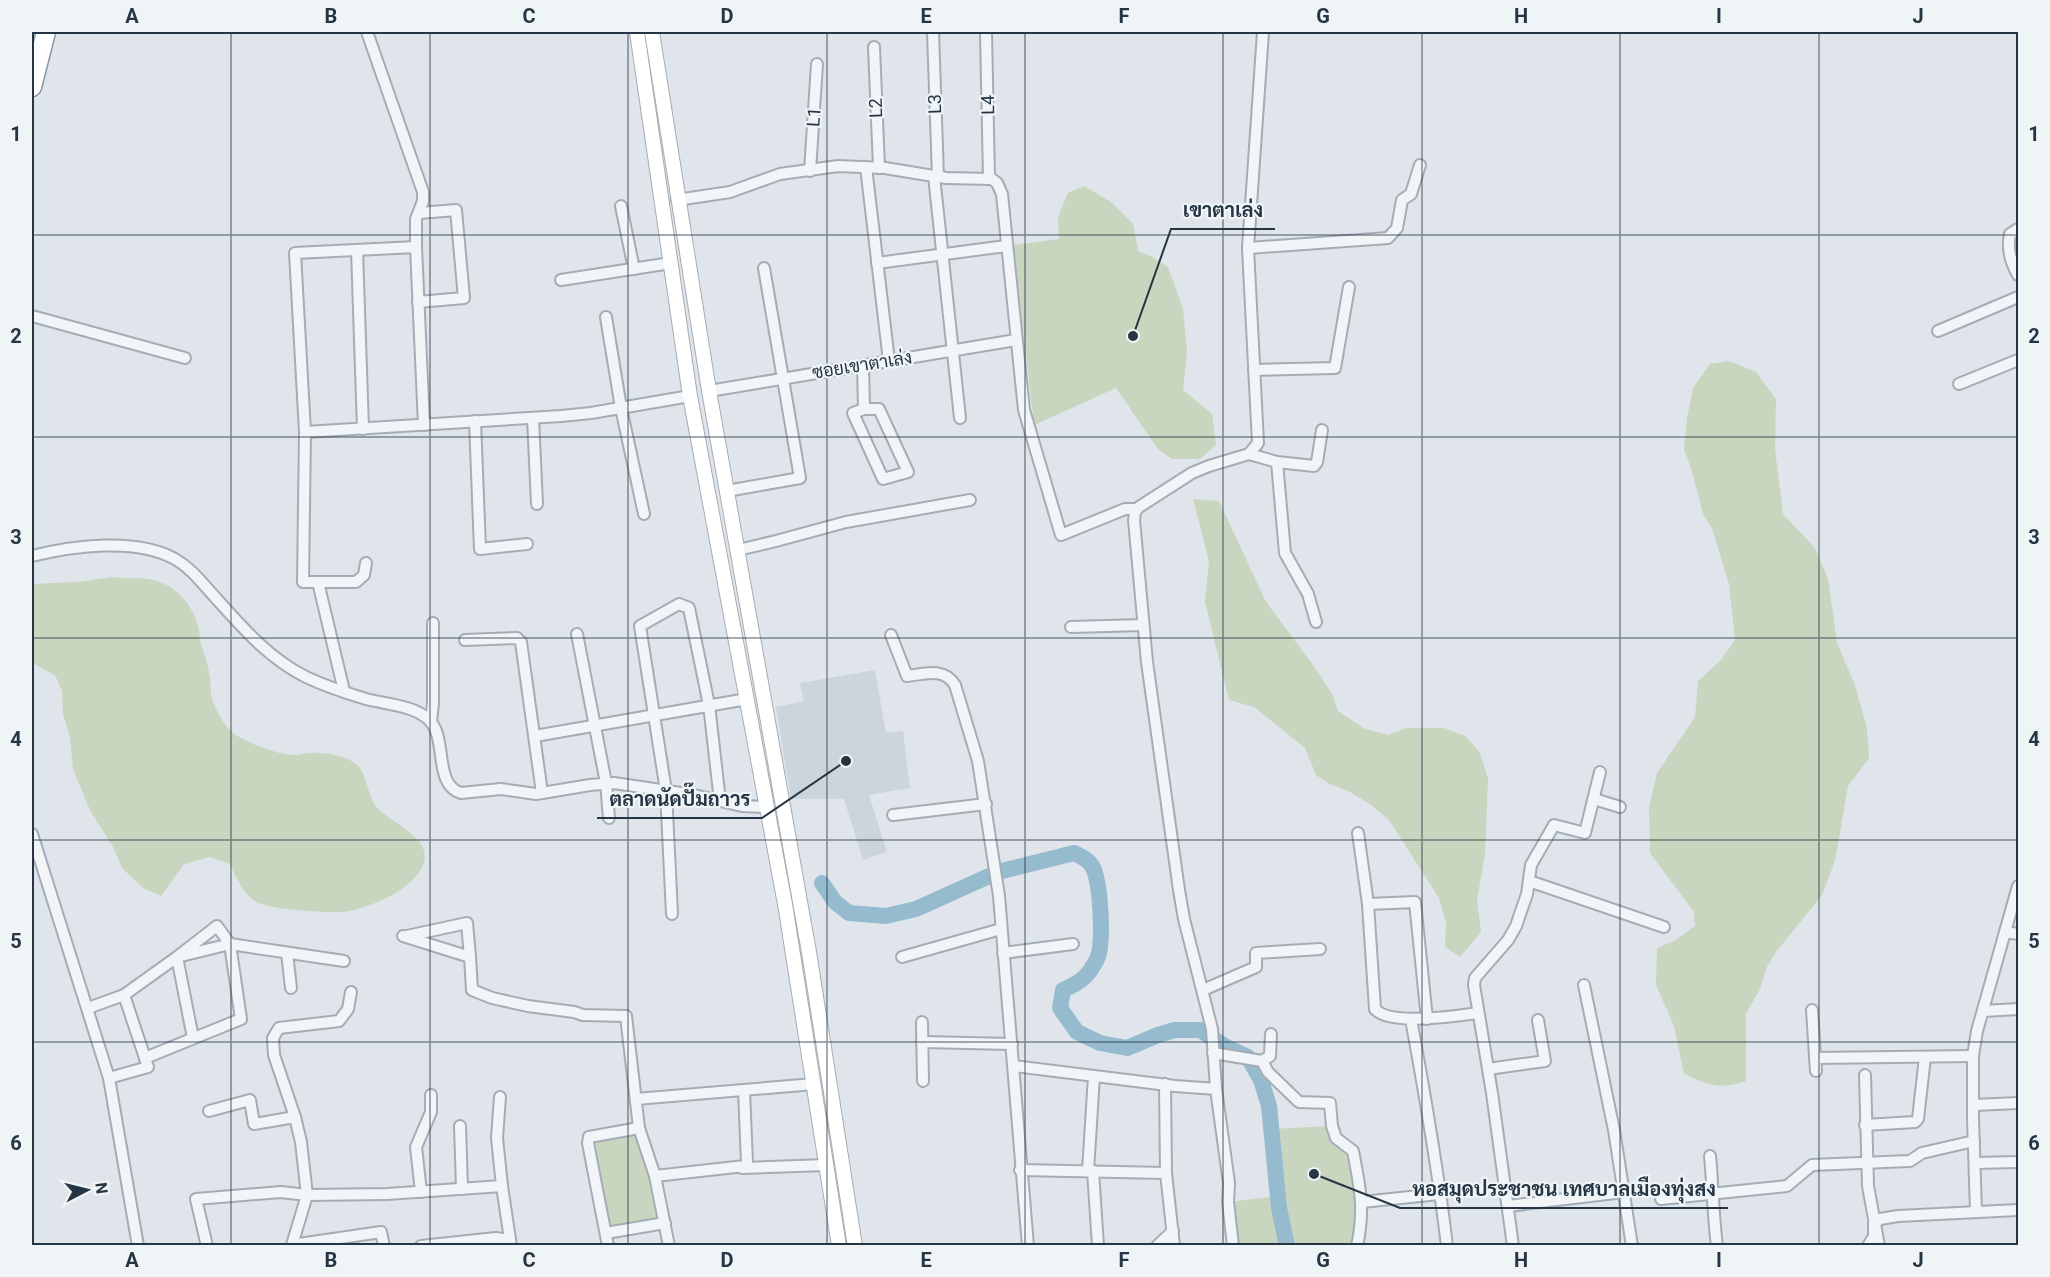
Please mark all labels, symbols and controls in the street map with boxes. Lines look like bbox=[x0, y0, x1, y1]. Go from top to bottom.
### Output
text: A bbox=[125, 4, 139, 28]
text: B bbox=[325, 4, 337, 28]
text: C bbox=[522, 4, 536, 28]
text: D bbox=[721, 4, 734, 28]
text: E bbox=[920, 4, 932, 28]
text: F bbox=[1119, 4, 1130, 28]
text: G bbox=[1316, 4, 1330, 28]
text: H bbox=[1514, 4, 1528, 28]
text: I bbox=[1716, 4, 1722, 28]
text: J bbox=[1912, 4, 1924, 28]
street label: L3 bbox=[924, 94, 945, 114]
street label: L4 bbox=[977, 95, 998, 115]
street label: L2 bbox=[865, 98, 886, 118]
street label: L1 bbox=[802, 106, 825, 128]
text: 1 bbox=[10, 122, 22, 146]
text: 1 bbox=[2028, 122, 2040, 146]
callout: เขาตาเล่ง bbox=[1171, 191, 1275, 229]
text: เขาตาเล่ง bbox=[1183, 198, 1263, 222]
text: 2 bbox=[10, 324, 22, 348]
text: 2 bbox=[2028, 324, 2040, 348]
street label: ซอยเขาตาเล่ง bbox=[810, 345, 913, 383]
text: 3 bbox=[10, 525, 22, 549]
text: 3 bbox=[2028, 525, 2040, 549]
text: 4 bbox=[10, 727, 22, 751]
text: 4 bbox=[2028, 727, 2040, 751]
callout: ตลาดนัดปั๊มถาวร bbox=[597, 780, 762, 818]
text: ตลาดนัดปั๊มถาวร bbox=[609, 782, 751, 811]
text: 5 bbox=[10, 929, 22, 953]
text: 5 bbox=[2028, 929, 2040, 953]
text: 6 bbox=[10, 1131, 22, 1155]
text: 6 bbox=[2028, 1131, 2040, 1155]
north arrow bbox=[57, 1160, 117, 1220]
callout: หอสมุดประชาชน เทศบาลเมืองทุ่งสง bbox=[1400, 1170, 1728, 1208]
text: หอสมุดประชาชน เทศบาลเมืองทุ่งสง bbox=[1412, 1176, 1716, 1204]
text: N bbox=[91, 1181, 112, 1195]
text: A bbox=[125, 1248, 139, 1272]
text: B bbox=[325, 1248, 337, 1272]
text: C bbox=[522, 1248, 536, 1272]
text: D bbox=[721, 1248, 734, 1272]
text: E bbox=[920, 1248, 932, 1272]
text: F bbox=[1119, 1248, 1130, 1272]
text: G bbox=[1316, 1248, 1330, 1272]
text: H bbox=[1514, 1248, 1528, 1272]
text: I bbox=[1716, 1248, 1722, 1272]
text: J bbox=[1912, 1248, 1924, 1272]

